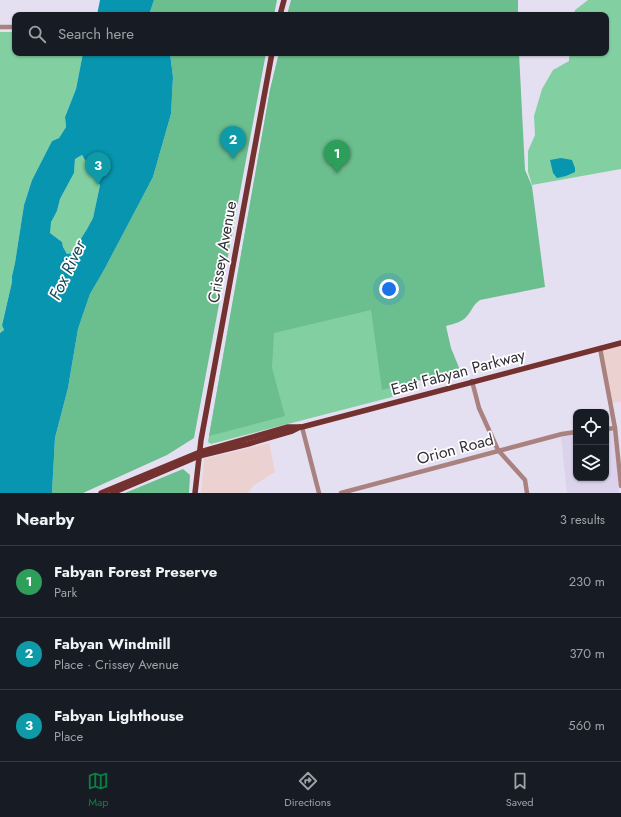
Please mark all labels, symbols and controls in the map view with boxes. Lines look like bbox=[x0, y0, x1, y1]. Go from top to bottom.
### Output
search box bbox=[12, 12, 609, 56]
icon: search bbox=[26, 23, 48, 45]
text: Search here bbox=[58, 23, 134, 45]
pin: 2 bbox=[220, 126, 246, 159]
pin: 1 bbox=[324, 140, 350, 173]
pin: 3 bbox=[85, 152, 111, 185]
street label: Crissey Avenue bbox=[202, 199, 242, 305]
water label: Fox River bbox=[43, 235, 92, 304]
your location bbox=[379, 279, 399, 299]
street label: East Fabyan Parkway bbox=[388, 343, 529, 401]
map controls bbox=[573, 409, 609, 481]
button: locate bbox=[573, 409, 609, 445]
street label: Orion Road bbox=[414, 428, 496, 470]
button: layers bbox=[573, 445, 609, 481]
text: Nearby bbox=[16, 507, 74, 531]
text: 3 results bbox=[560, 510, 605, 529]
text: Fabyan Forest Preserve bbox=[54, 561, 217, 583]
text: 1 bbox=[26, 572, 32, 591]
text: 230 m bbox=[569, 572, 605, 591]
text: Park bbox=[54, 583, 77, 602]
text: Fabyan Windmill bbox=[54, 633, 171, 655]
text: 2 bbox=[25, 644, 33, 663]
text: 370 m bbox=[569, 644, 605, 663]
text: Place · Crissey Avenue bbox=[54, 655, 179, 674]
text: Fabyan Lighthouse bbox=[54, 705, 184, 727]
text: 3 bbox=[25, 716, 33, 735]
text: 560 m bbox=[568, 716, 605, 735]
text: Place bbox=[54, 727, 83, 746]
tab: Map bbox=[87, 770, 109, 810]
tab: Directions bbox=[284, 770, 331, 810]
tab: Saved bbox=[506, 770, 534, 810]

